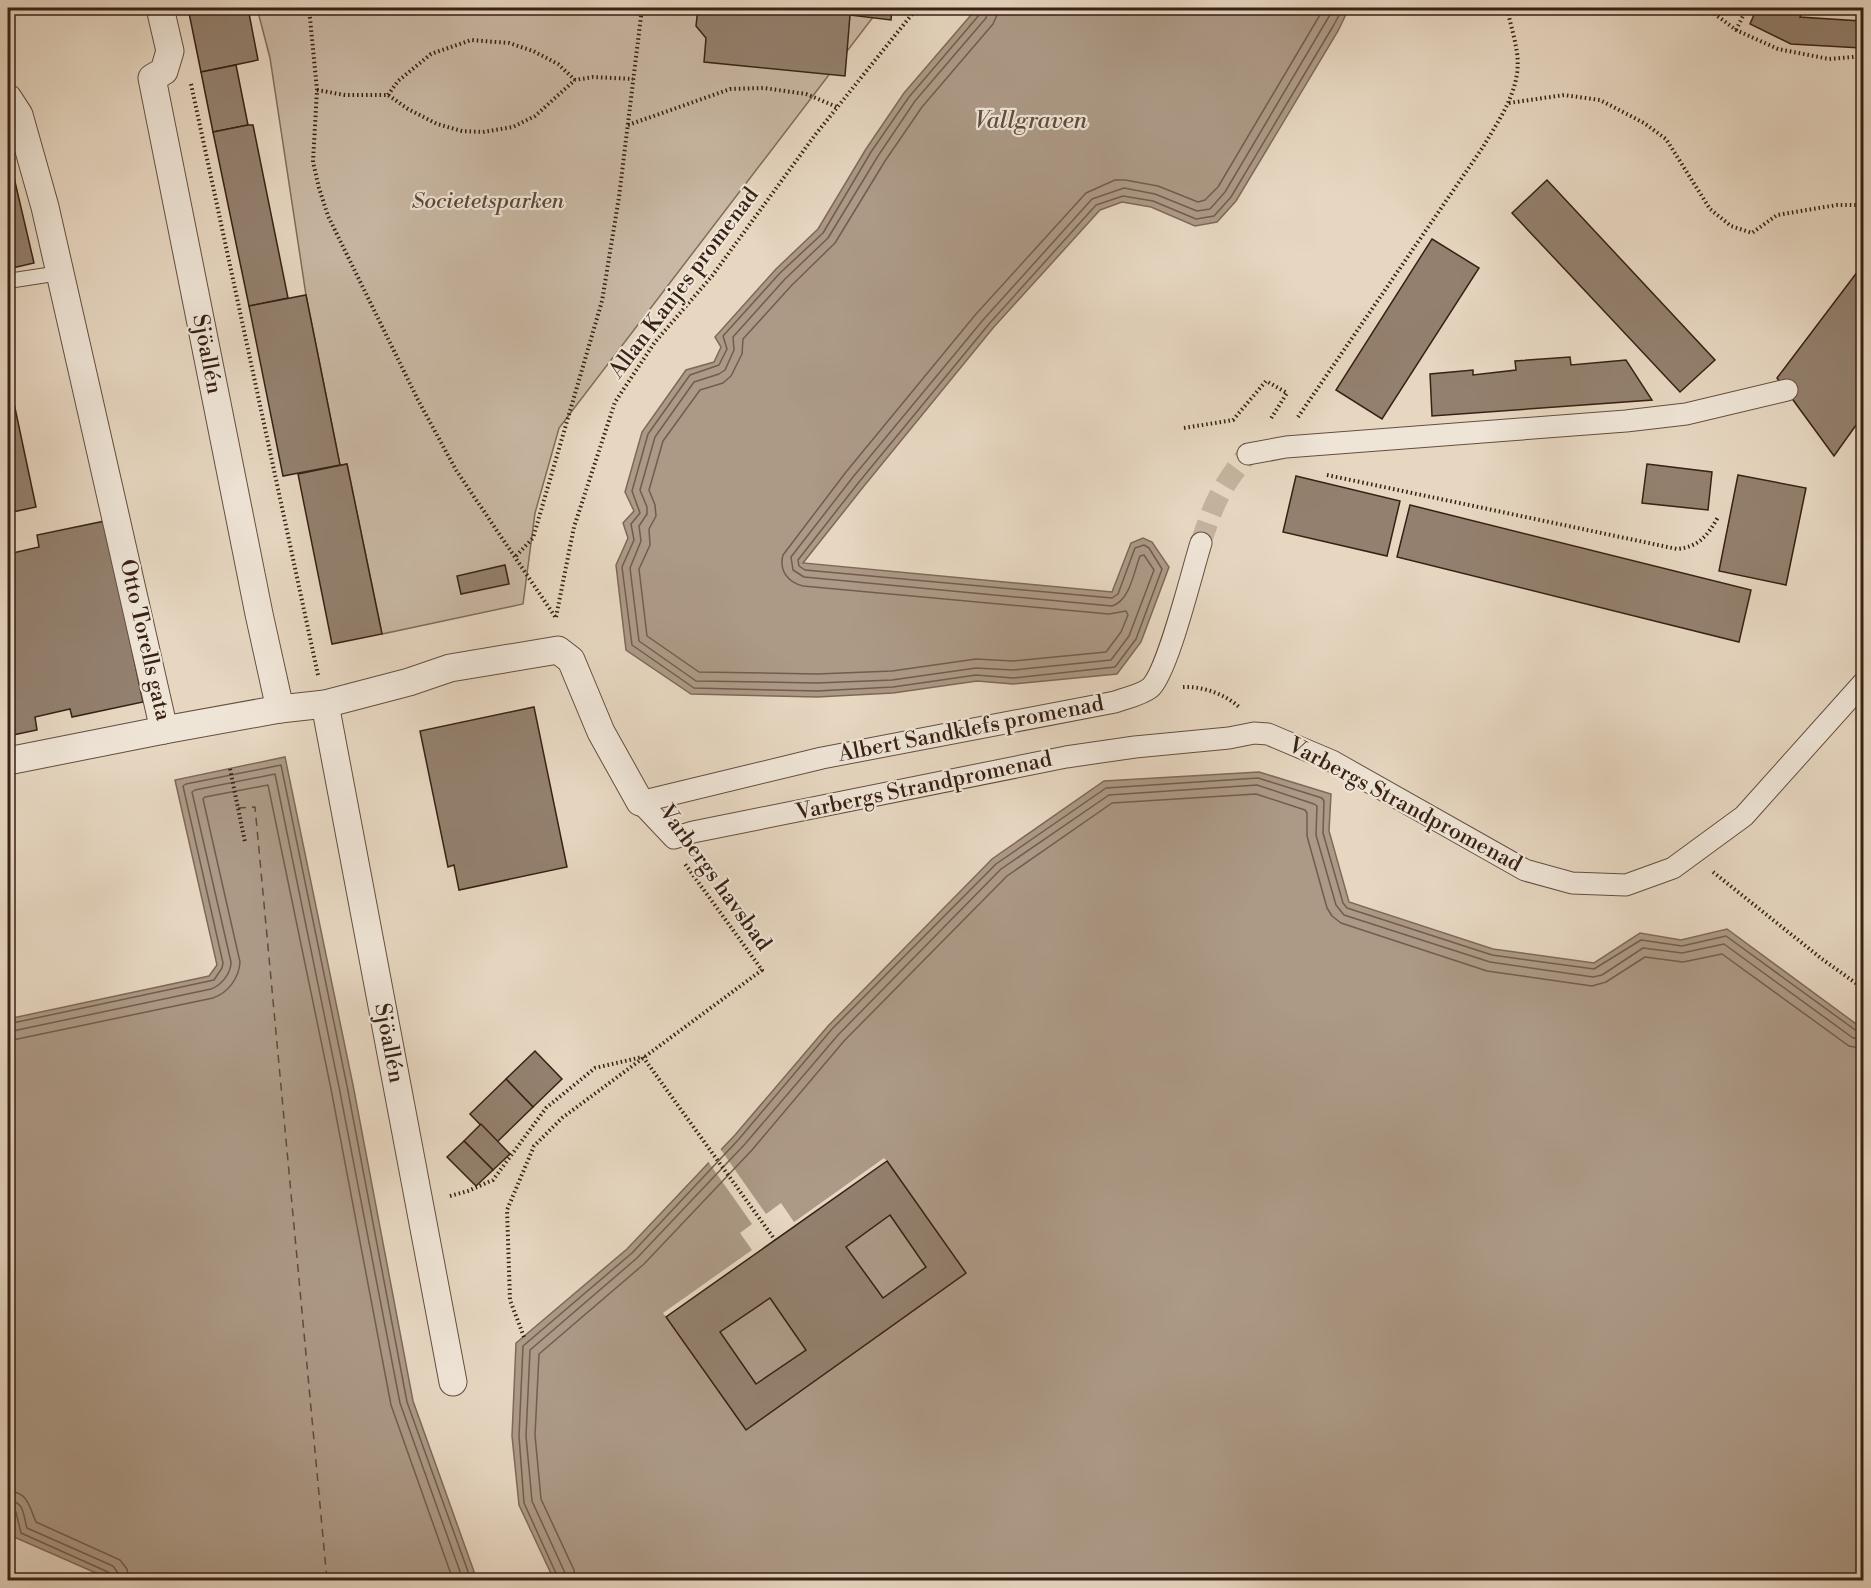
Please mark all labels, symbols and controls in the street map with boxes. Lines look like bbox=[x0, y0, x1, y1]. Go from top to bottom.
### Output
water label: Vallgraven bbox=[975, 106, 1088, 136]
street label: Allan Kanjes promenad bbox=[603, 182, 765, 385]
park label: Societetsparken bbox=[412, 188, 565, 215]
street label: Sjöallén bbox=[186, 312, 228, 396]
street label: Otto Torells gata bbox=[113, 557, 177, 724]
street label: Albert Sandklefs promenad bbox=[835, 690, 1107, 768]
street label: Varbergs Strandpromenad bbox=[1283, 731, 1527, 878]
street label: Varbergs Strandpromenad bbox=[793, 746, 1055, 827]
street label: Varbergs havsbad bbox=[652, 799, 777, 957]
street label: Sjöallén bbox=[368, 1001, 410, 1085]

